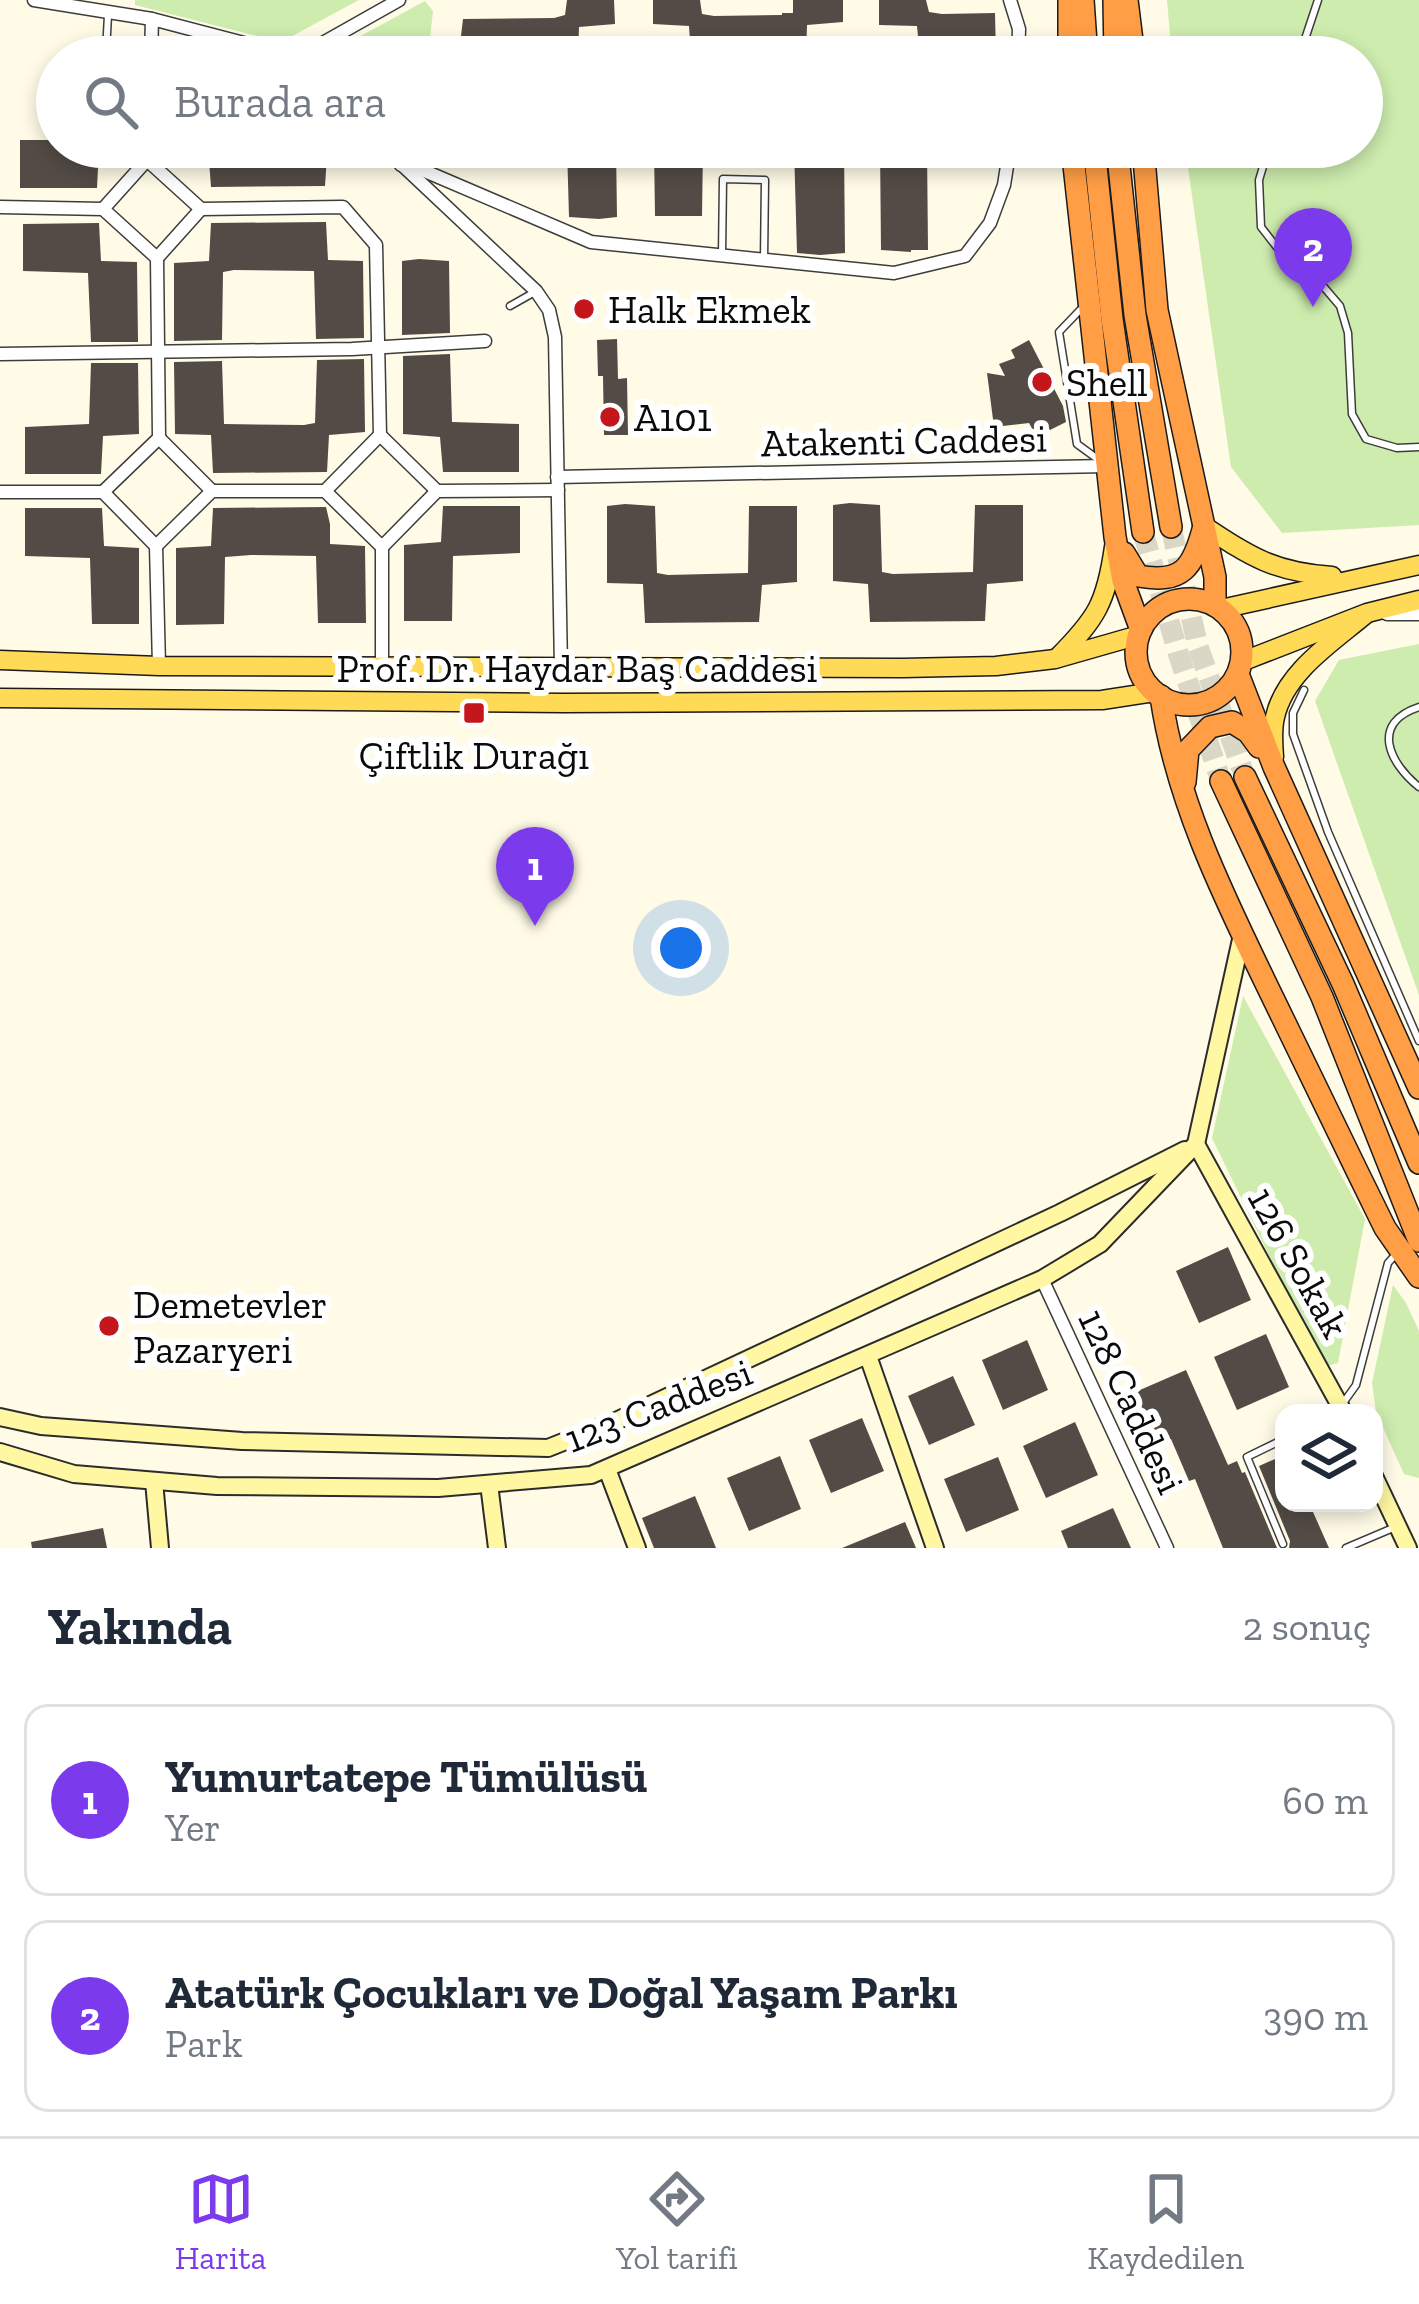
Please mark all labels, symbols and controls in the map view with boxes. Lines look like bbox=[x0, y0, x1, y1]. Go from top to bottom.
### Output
search box bbox=[36, 36, 1383, 168]
icon: search bbox=[78, 69, 144, 135]
text: Burada ara bbox=[174, 75, 386, 129]
pin: 2 bbox=[1274, 208, 1352, 307]
place label: Halk Ekmek bbox=[608, 286, 811, 333]
marker: Halk Ekmek bbox=[571, 296, 597, 322]
place label: Shell bbox=[1066, 359, 1148, 406]
marker: Shell bbox=[1029, 369, 1055, 395]
place label: A101 bbox=[634, 394, 712, 441]
marker: A101 bbox=[597, 404, 623, 430]
street label: Atakenti Caddesi bbox=[761, 415, 1047, 466]
street label: Prof. Dr. Haydar Baş Caddesi bbox=[337, 645, 817, 692]
marker: Çiftlik Durağı bbox=[461, 700, 487, 726]
place label: Çiftlik Durağı bbox=[359, 732, 589, 779]
pin: 1 bbox=[496, 827, 574, 926]
your location bbox=[651, 918, 711, 978]
street label: 126 Sokak bbox=[1238, 1179, 1359, 1346]
place label: Demetevler Pazaryeri bbox=[133, 1281, 327, 1373]
street label: 128 Caddesi bbox=[1068, 1301, 1195, 1501]
marker: Demetevler Pazaryeri bbox=[96, 1313, 122, 1339]
street label: 123 Caddesi bbox=[558, 1348, 758, 1463]
map controls bbox=[1275, 1404, 1383, 1512]
button: layers bbox=[1275, 1404, 1383, 1512]
text: Yakında bbox=[48, 1596, 232, 1657]
text: 2 sonuç bbox=[1243, 1603, 1371, 1650]
text: Yumurtatepe Tümülüsü bbox=[165, 1750, 647, 1804]
text: 1 bbox=[82, 1777, 98, 1824]
text: 60 m bbox=[1282, 1777, 1368, 1824]
text: Yer bbox=[165, 1804, 221, 1851]
text: Atatürk Çocukları ve Doğal Yaşam Parkı bbox=[165, 1966, 958, 2020]
text: 2 bbox=[80, 1993, 100, 2040]
text: 390 m bbox=[1263, 1993, 1368, 2040]
text: Park bbox=[165, 2020, 242, 2067]
tab: Harita bbox=[175, 2166, 267, 2277]
tab: Yol tarifi bbox=[616, 2166, 738, 2277]
tab: Kaydedilen bbox=[1087, 2166, 1244, 2277]

